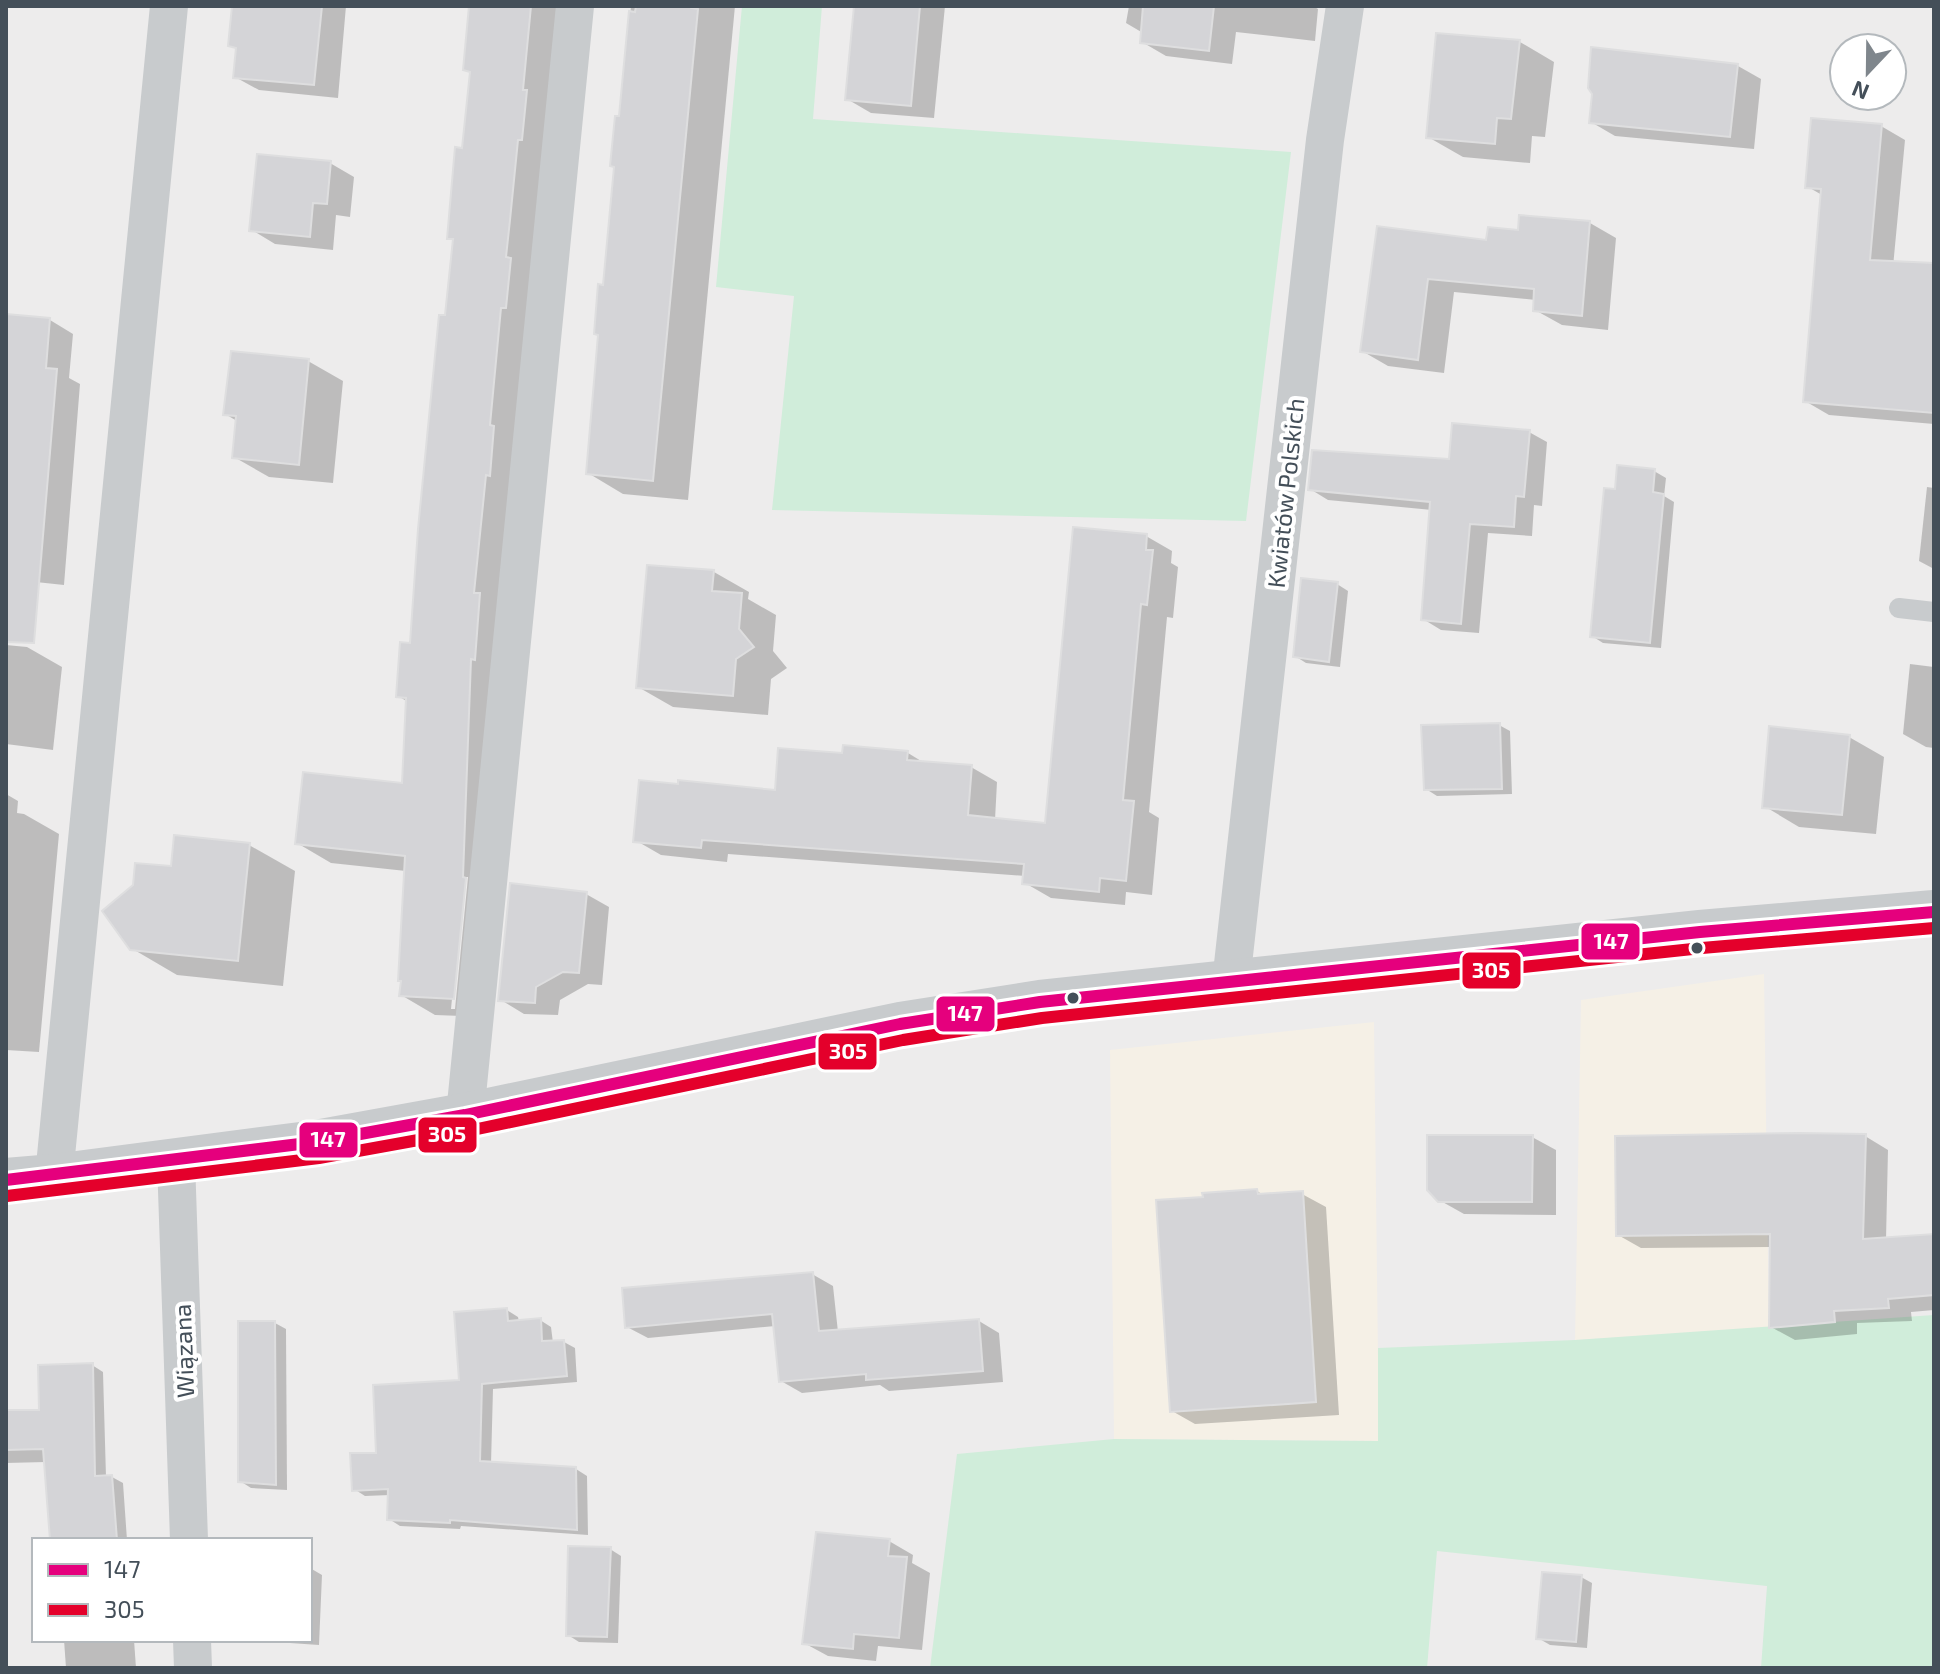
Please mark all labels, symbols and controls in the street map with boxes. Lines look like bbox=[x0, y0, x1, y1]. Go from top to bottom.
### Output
north arrow bbox=[1828, 32, 1908, 112]
text: N bbox=[1848, 76, 1872, 107]
street label: Kwiatów Polskich bbox=[1261, 397, 1309, 589]
line badge: 147 bbox=[1580, 922, 1641, 961]
text: 147 bbox=[1593, 927, 1629, 953]
unlabelled marker bbox=[1689, 940, 1705, 956]
line badge: 305 bbox=[1461, 951, 1522, 990]
text: 305 bbox=[1472, 956, 1510, 982]
unlabelled marker bbox=[1065, 990, 1081, 1006]
line badge: 147 bbox=[935, 995, 996, 1033]
text: 147 bbox=[947, 999, 983, 1025]
line badge: 305 bbox=[817, 1032, 878, 1071]
text: 305 bbox=[829, 1037, 867, 1063]
line badge: 305 bbox=[417, 1116, 478, 1154]
text: 305 bbox=[428, 1120, 466, 1146]
line badge: 147 bbox=[298, 1121, 359, 1159]
text: 147 bbox=[310, 1125, 346, 1151]
street label: Wiązana bbox=[167, 1303, 199, 1399]
legend bbox=[32, 1538, 312, 1642]
text: 147 bbox=[104, 1554, 141, 1583]
text: 305 bbox=[104, 1594, 145, 1623]

